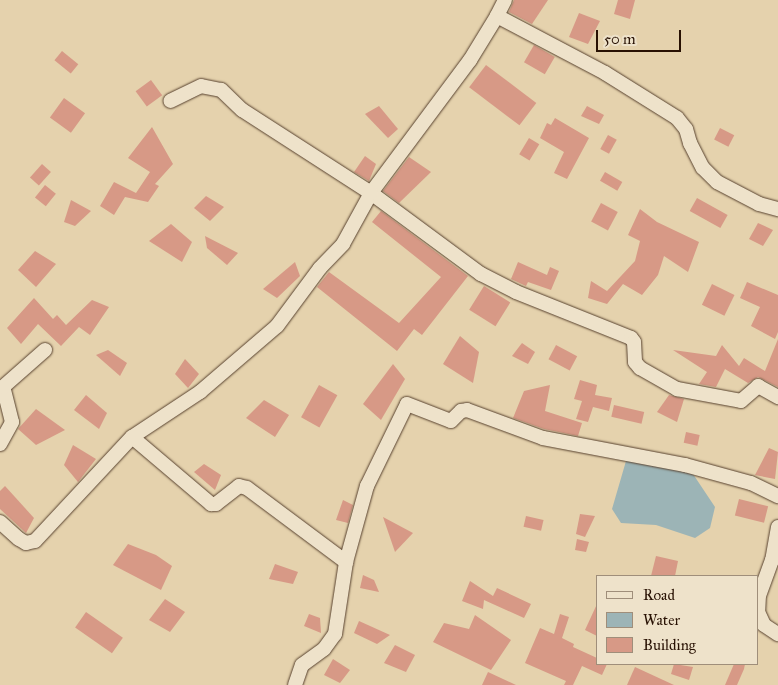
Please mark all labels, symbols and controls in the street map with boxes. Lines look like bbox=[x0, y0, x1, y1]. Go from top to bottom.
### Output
scale bar bbox=[598, 20, 683, 52]
text: 50 m bbox=[604, 30, 636, 48]
legend bbox=[596, 575, 758, 665]
text: Road bbox=[643, 586, 675, 604]
text: Water bbox=[643, 611, 680, 629]
text: Building bbox=[643, 636, 696, 654]

